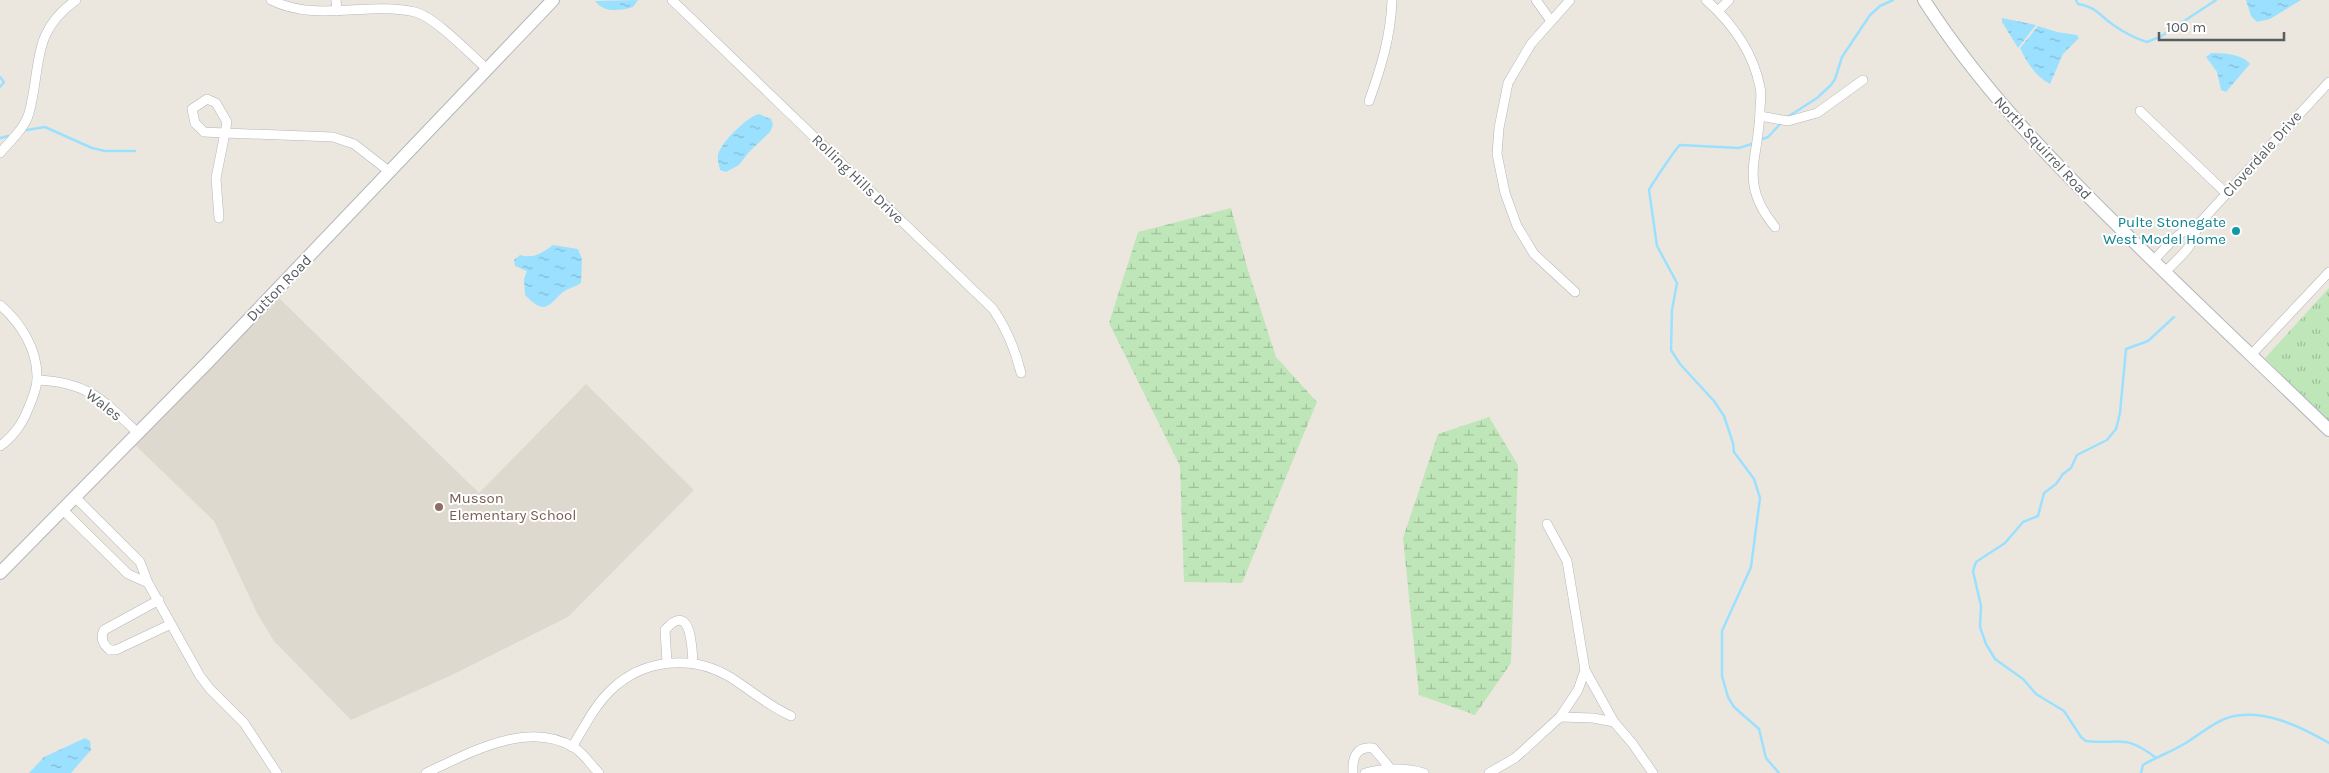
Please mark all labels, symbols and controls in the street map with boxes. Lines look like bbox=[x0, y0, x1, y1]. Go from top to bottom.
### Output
scale bar bbox=[2159, 10, 2284, 42]
text: 100 m bbox=[2166, 18, 2206, 36]
street label: North Squirrel Road bbox=[1991, 93, 2095, 203]
street label: Cloverdale Drive bbox=[2219, 107, 2305, 201]
street label: Rolling Hills Drive bbox=[808, 131, 908, 227]
place label: Pulte Stonegate West Model Home bbox=[2103, 213, 2226, 248]
marker: Pulte Stonegate West Model Home bbox=[2230, 225, 2242, 237]
street label: Dutton Road bbox=[243, 251, 315, 325]
street label: Wales bbox=[82, 385, 126, 425]
place label: Musson Elementary School bbox=[449, 489, 576, 524]
marker: Musson Elementary School bbox=[433, 501, 445, 513]

